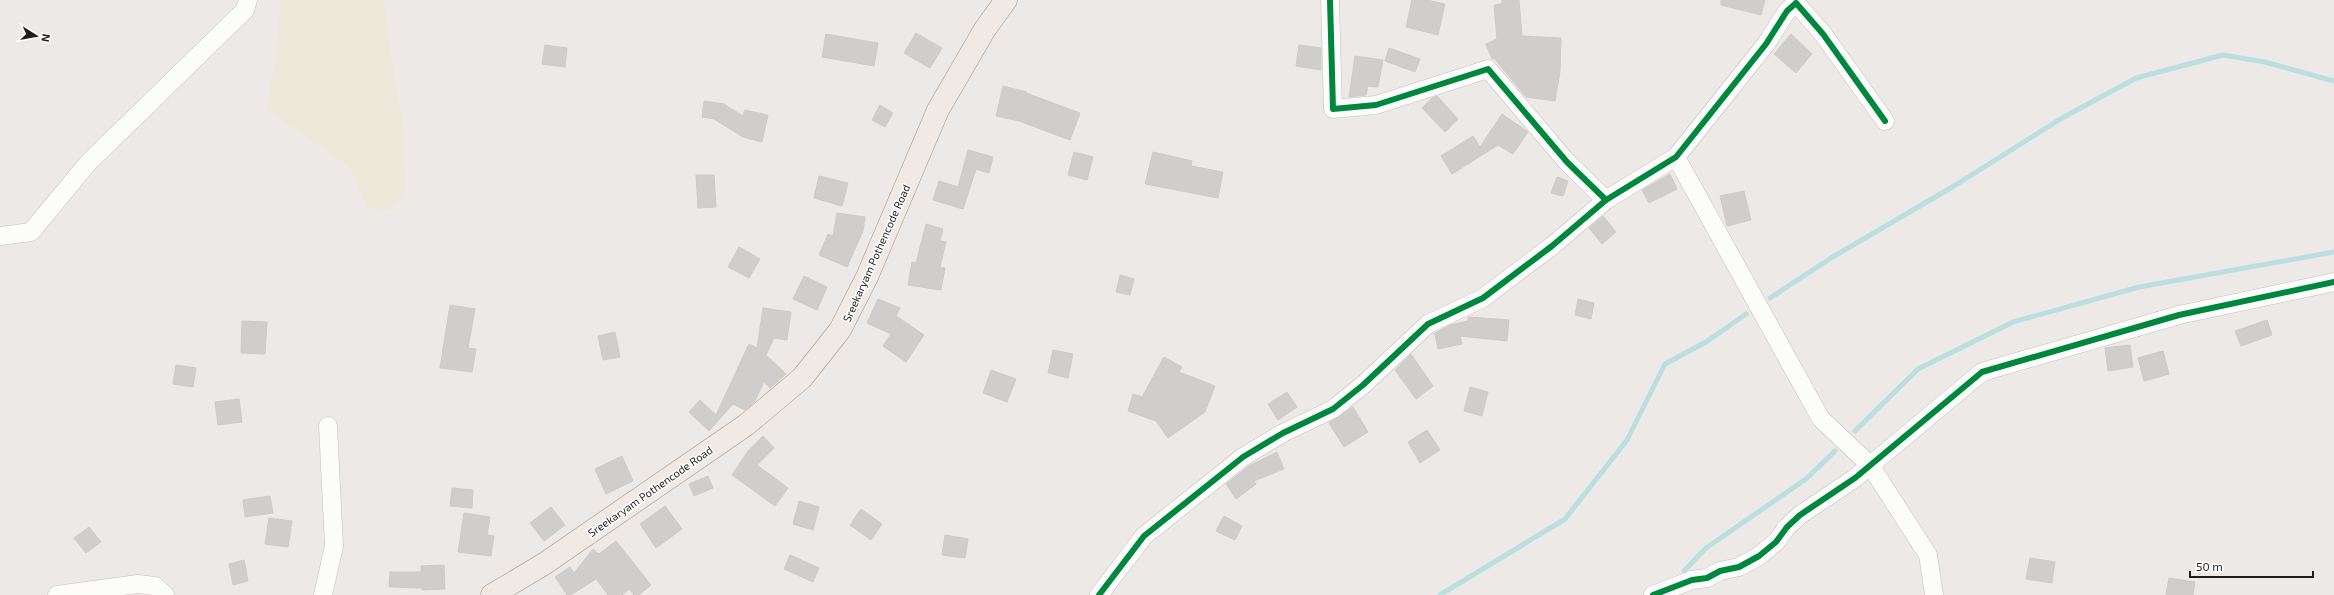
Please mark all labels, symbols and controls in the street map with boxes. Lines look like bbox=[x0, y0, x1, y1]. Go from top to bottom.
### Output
north arrow bbox=[16, 16, 56, 56]
text: N bbox=[39, 33, 53, 43]
street label: Sreekaryam Pothencode Road bbox=[840, 182, 912, 324]
street label: Sreekaryam Pothencode Road bbox=[585, 443, 715, 539]
scale bar bbox=[2190, 553, 2313, 579]
text: 50 m bbox=[2196, 559, 2223, 573]

